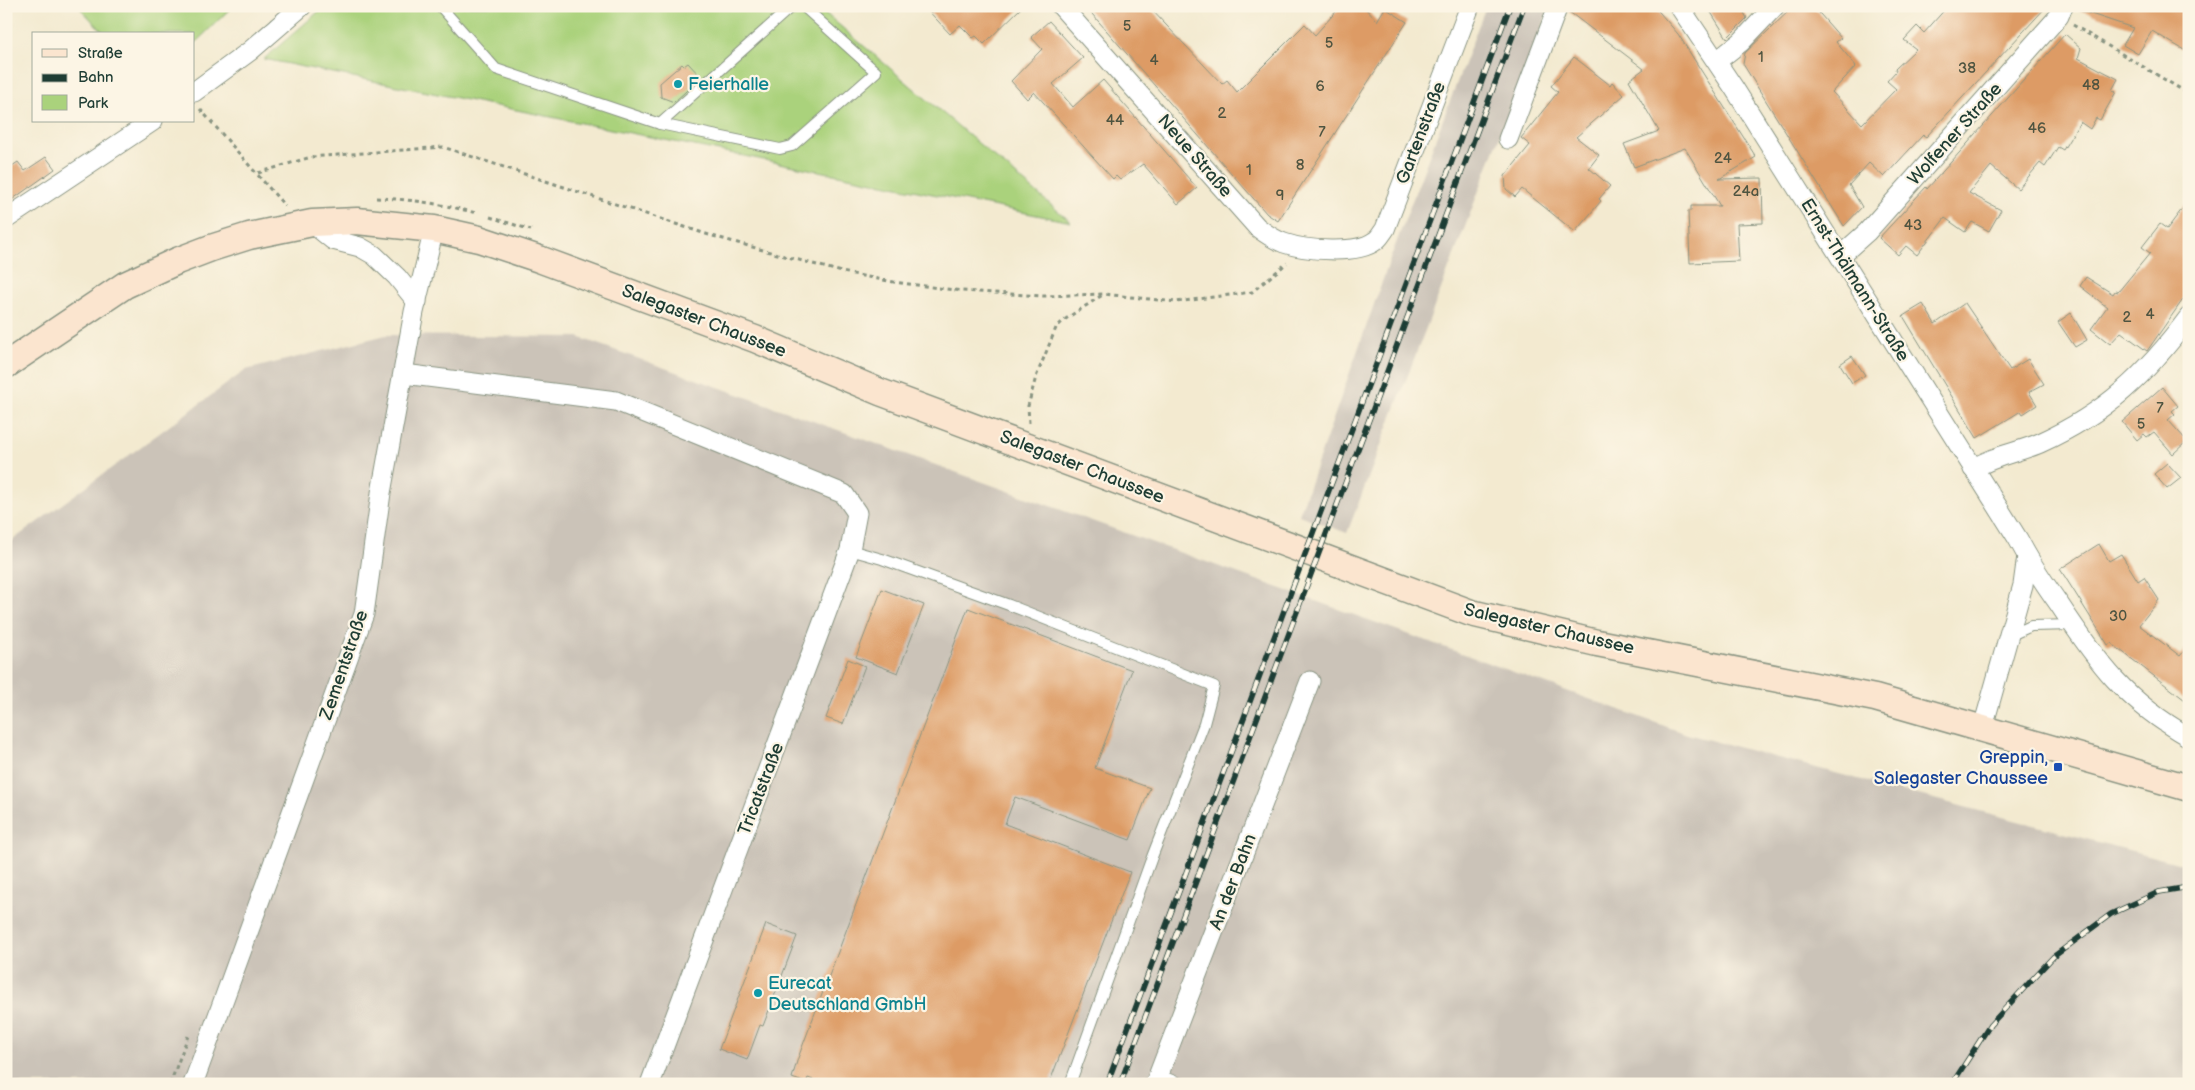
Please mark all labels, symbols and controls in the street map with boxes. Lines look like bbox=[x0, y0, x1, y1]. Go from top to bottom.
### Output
house number: 5 bbox=[1123, 17, 1131, 36]
legend bbox=[32, 32, 195, 122]
house number: 5 bbox=[1325, 34, 1333, 53]
text: Straße bbox=[78, 44, 123, 63]
house number: 1 bbox=[1758, 48, 1764, 67]
house number: 4 bbox=[1149, 51, 1159, 70]
house number: 38 bbox=[1958, 59, 1976, 78]
text: Bahn bbox=[78, 68, 114, 87]
place label: Feierhalle bbox=[688, 74, 769, 95]
house number: 48 bbox=[2082, 76, 2100, 95]
house number: 6 bbox=[1315, 77, 1325, 96]
marker: Feierhalle bbox=[672, 78, 684, 90]
street label: Wolfener Straße bbox=[1904, 78, 2007, 190]
street label: Gartenstraße bbox=[1392, 79, 1450, 187]
text: Park bbox=[78, 94, 109, 113]
house number: 2 bbox=[1218, 104, 1227, 123]
street label: Neue Straße bbox=[1153, 110, 1237, 202]
house number: 44 bbox=[1106, 111, 1124, 130]
house number: 46 bbox=[2028, 119, 2046, 138]
house number: 7 bbox=[1318, 123, 1326, 142]
house number: 24 bbox=[1714, 149, 1732, 168]
house number: 8 bbox=[1296, 156, 1305, 175]
house number: 1 bbox=[1246, 161, 1252, 180]
house number: 24a bbox=[1733, 182, 1759, 201]
house number: 9 bbox=[1276, 186, 1284, 205]
street label: Ernst-Thälmann-Straße bbox=[1796, 195, 1914, 366]
house number: 43 bbox=[1904, 216, 1922, 235]
street label: Salegaster Chaussee bbox=[619, 280, 789, 362]
house number: 4 bbox=[2145, 305, 2155, 324]
house number: 2 bbox=[2123, 308, 2132, 327]
house number: 7 bbox=[2156, 399, 2164, 418]
house number: 5 bbox=[2137, 415, 2145, 434]
street label: Salegaster Chaussee bbox=[997, 426, 1167, 508]
street label: Salegaster Chaussee bbox=[1462, 599, 1637, 659]
street label: Zementstraße bbox=[315, 607, 373, 723]
house number: 30 bbox=[2109, 607, 2127, 626]
street label: Tricatstraße bbox=[734, 740, 788, 838]
place label: Greppin, Salegaster Chaussee bbox=[1874, 747, 2048, 789]
marker: Greppin, Salegaster Chaussee bbox=[2052, 761, 2064, 773]
street label: An der Bahn bbox=[1205, 831, 1261, 933]
place label: Eurecat Deutschland GmbH bbox=[768, 973, 927, 1015]
marker: Eurecat Deutschland GmbH bbox=[752, 987, 764, 999]

